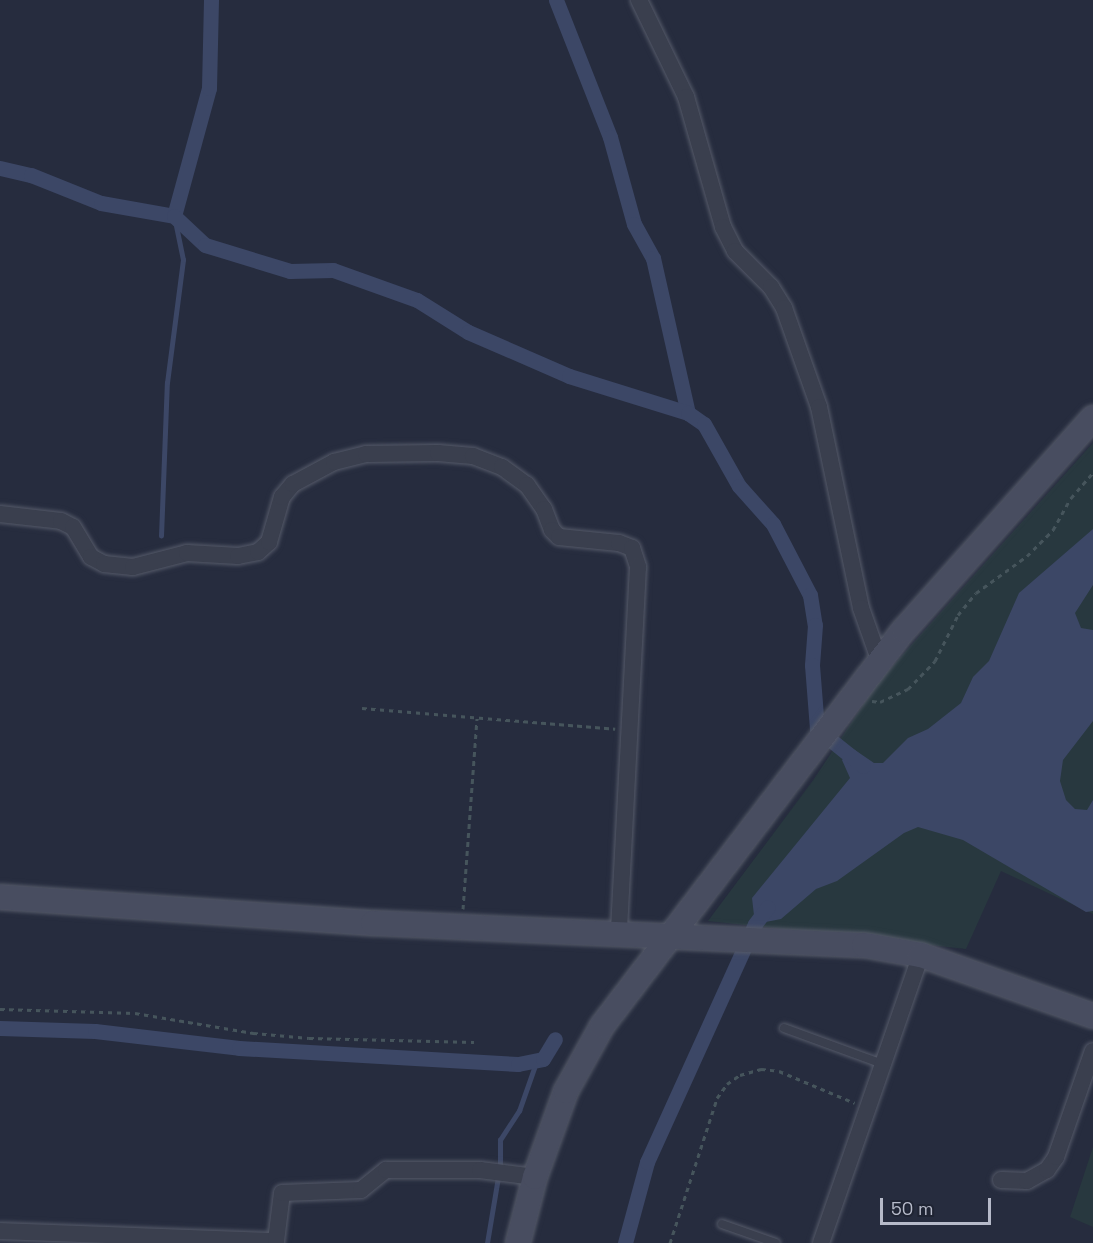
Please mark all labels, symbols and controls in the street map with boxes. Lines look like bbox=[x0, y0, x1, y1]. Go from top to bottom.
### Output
scale bar bbox=[883, 1186, 994, 1224]
text: 50 m bbox=[891, 1197, 933, 1220]

